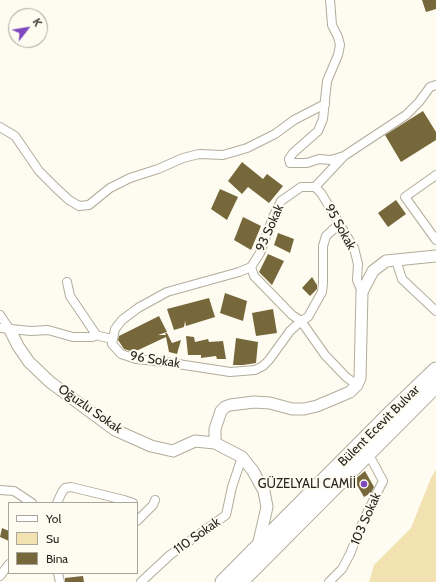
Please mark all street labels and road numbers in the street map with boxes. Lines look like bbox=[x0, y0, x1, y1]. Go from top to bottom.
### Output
street label: 95 Sokak bbox=[321, 201, 359, 253]
street label: 93 Sokak bbox=[253, 202, 287, 254]
street label: 96 Sokak bbox=[129, 348, 181, 372]
street label: Oğuzlu Sokak bbox=[55, 381, 125, 437]
street label: Bülent Ecevit Bulvar bbox=[335, 382, 423, 470]
street label: 103 Sokak bbox=[348, 490, 384, 548]
street label: 110 Sokak bbox=[171, 514, 223, 558]

